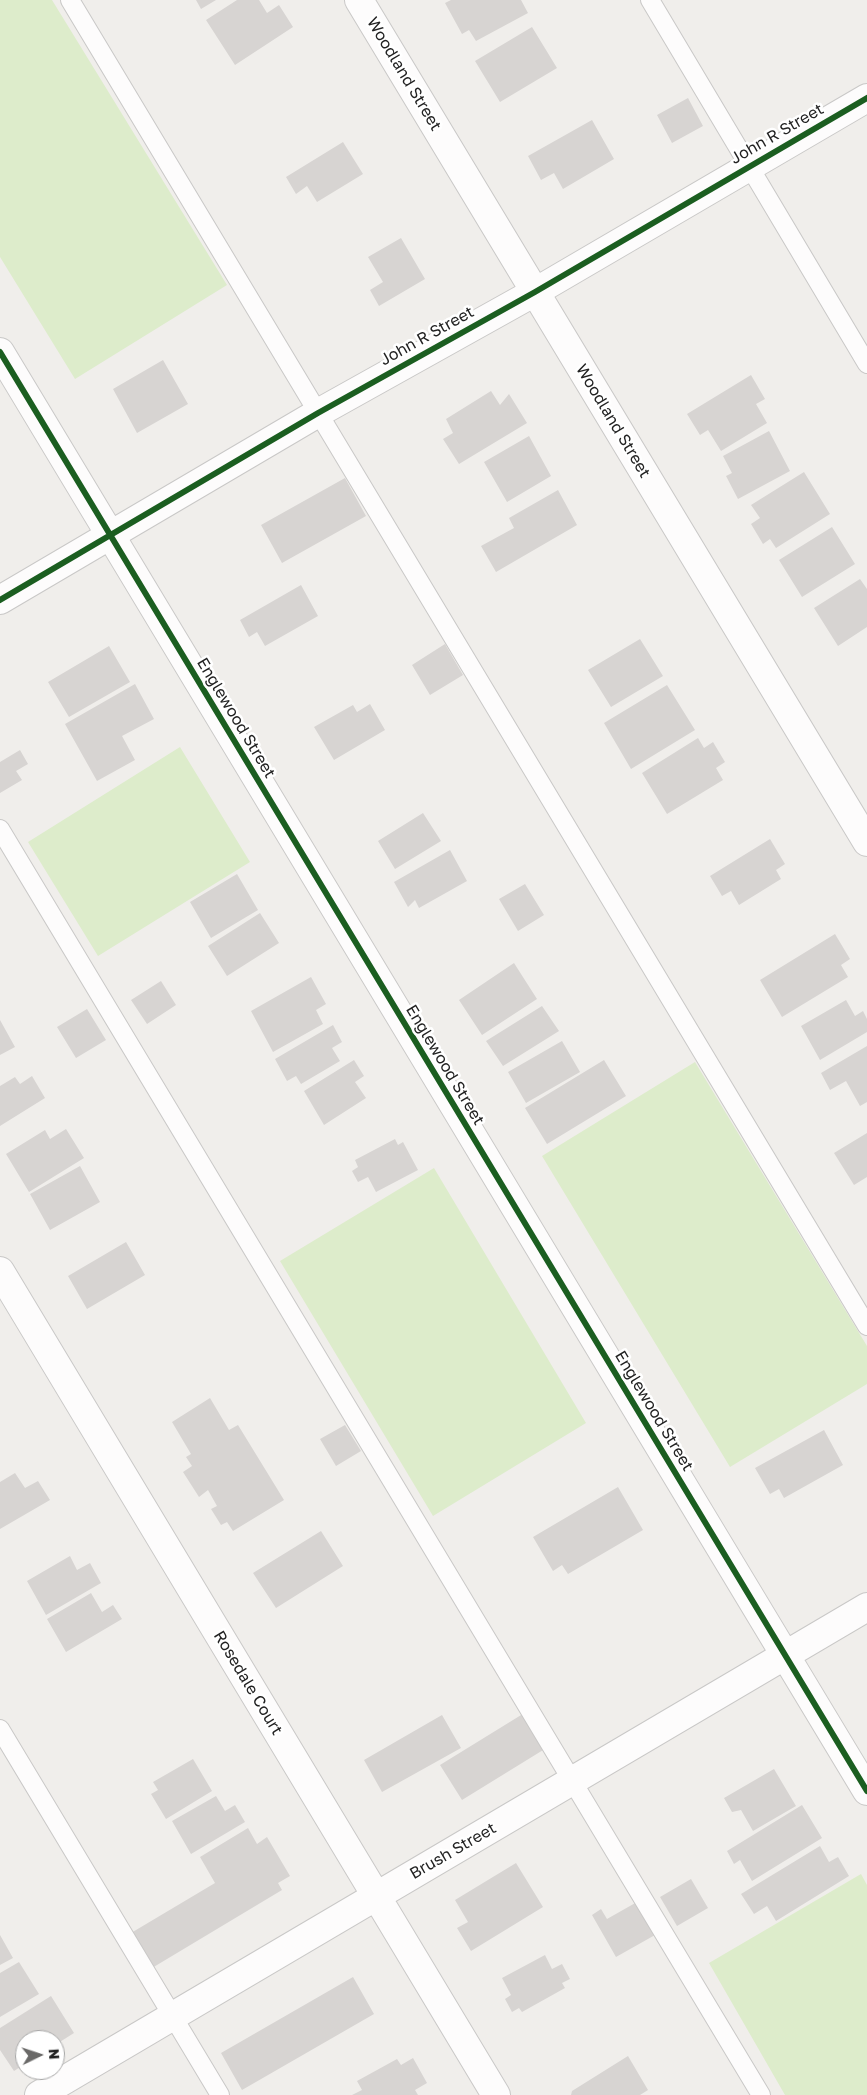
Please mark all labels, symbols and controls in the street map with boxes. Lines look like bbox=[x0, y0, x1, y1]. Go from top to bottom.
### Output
street label: Woodland Street bbox=[363, 14, 445, 134]
street label: John R Street bbox=[727, 100, 827, 168]
street label: John R Street bbox=[377, 302, 477, 370]
street label: Woodland Street bbox=[572, 361, 654, 481]
street label: Englewood Street bbox=[193, 654, 279, 782]
street label: Englewood Street bbox=[402, 1001, 488, 1129]
street label: Englewood Street bbox=[611, 1347, 697, 1475]
street label: Rosedale Court bbox=[209, 1627, 287, 1739]
street label: Brush Street bbox=[406, 1819, 500, 1883]
north arrow bbox=[15, 2030, 65, 2080]
text: N bbox=[46, 2048, 63, 2060]

